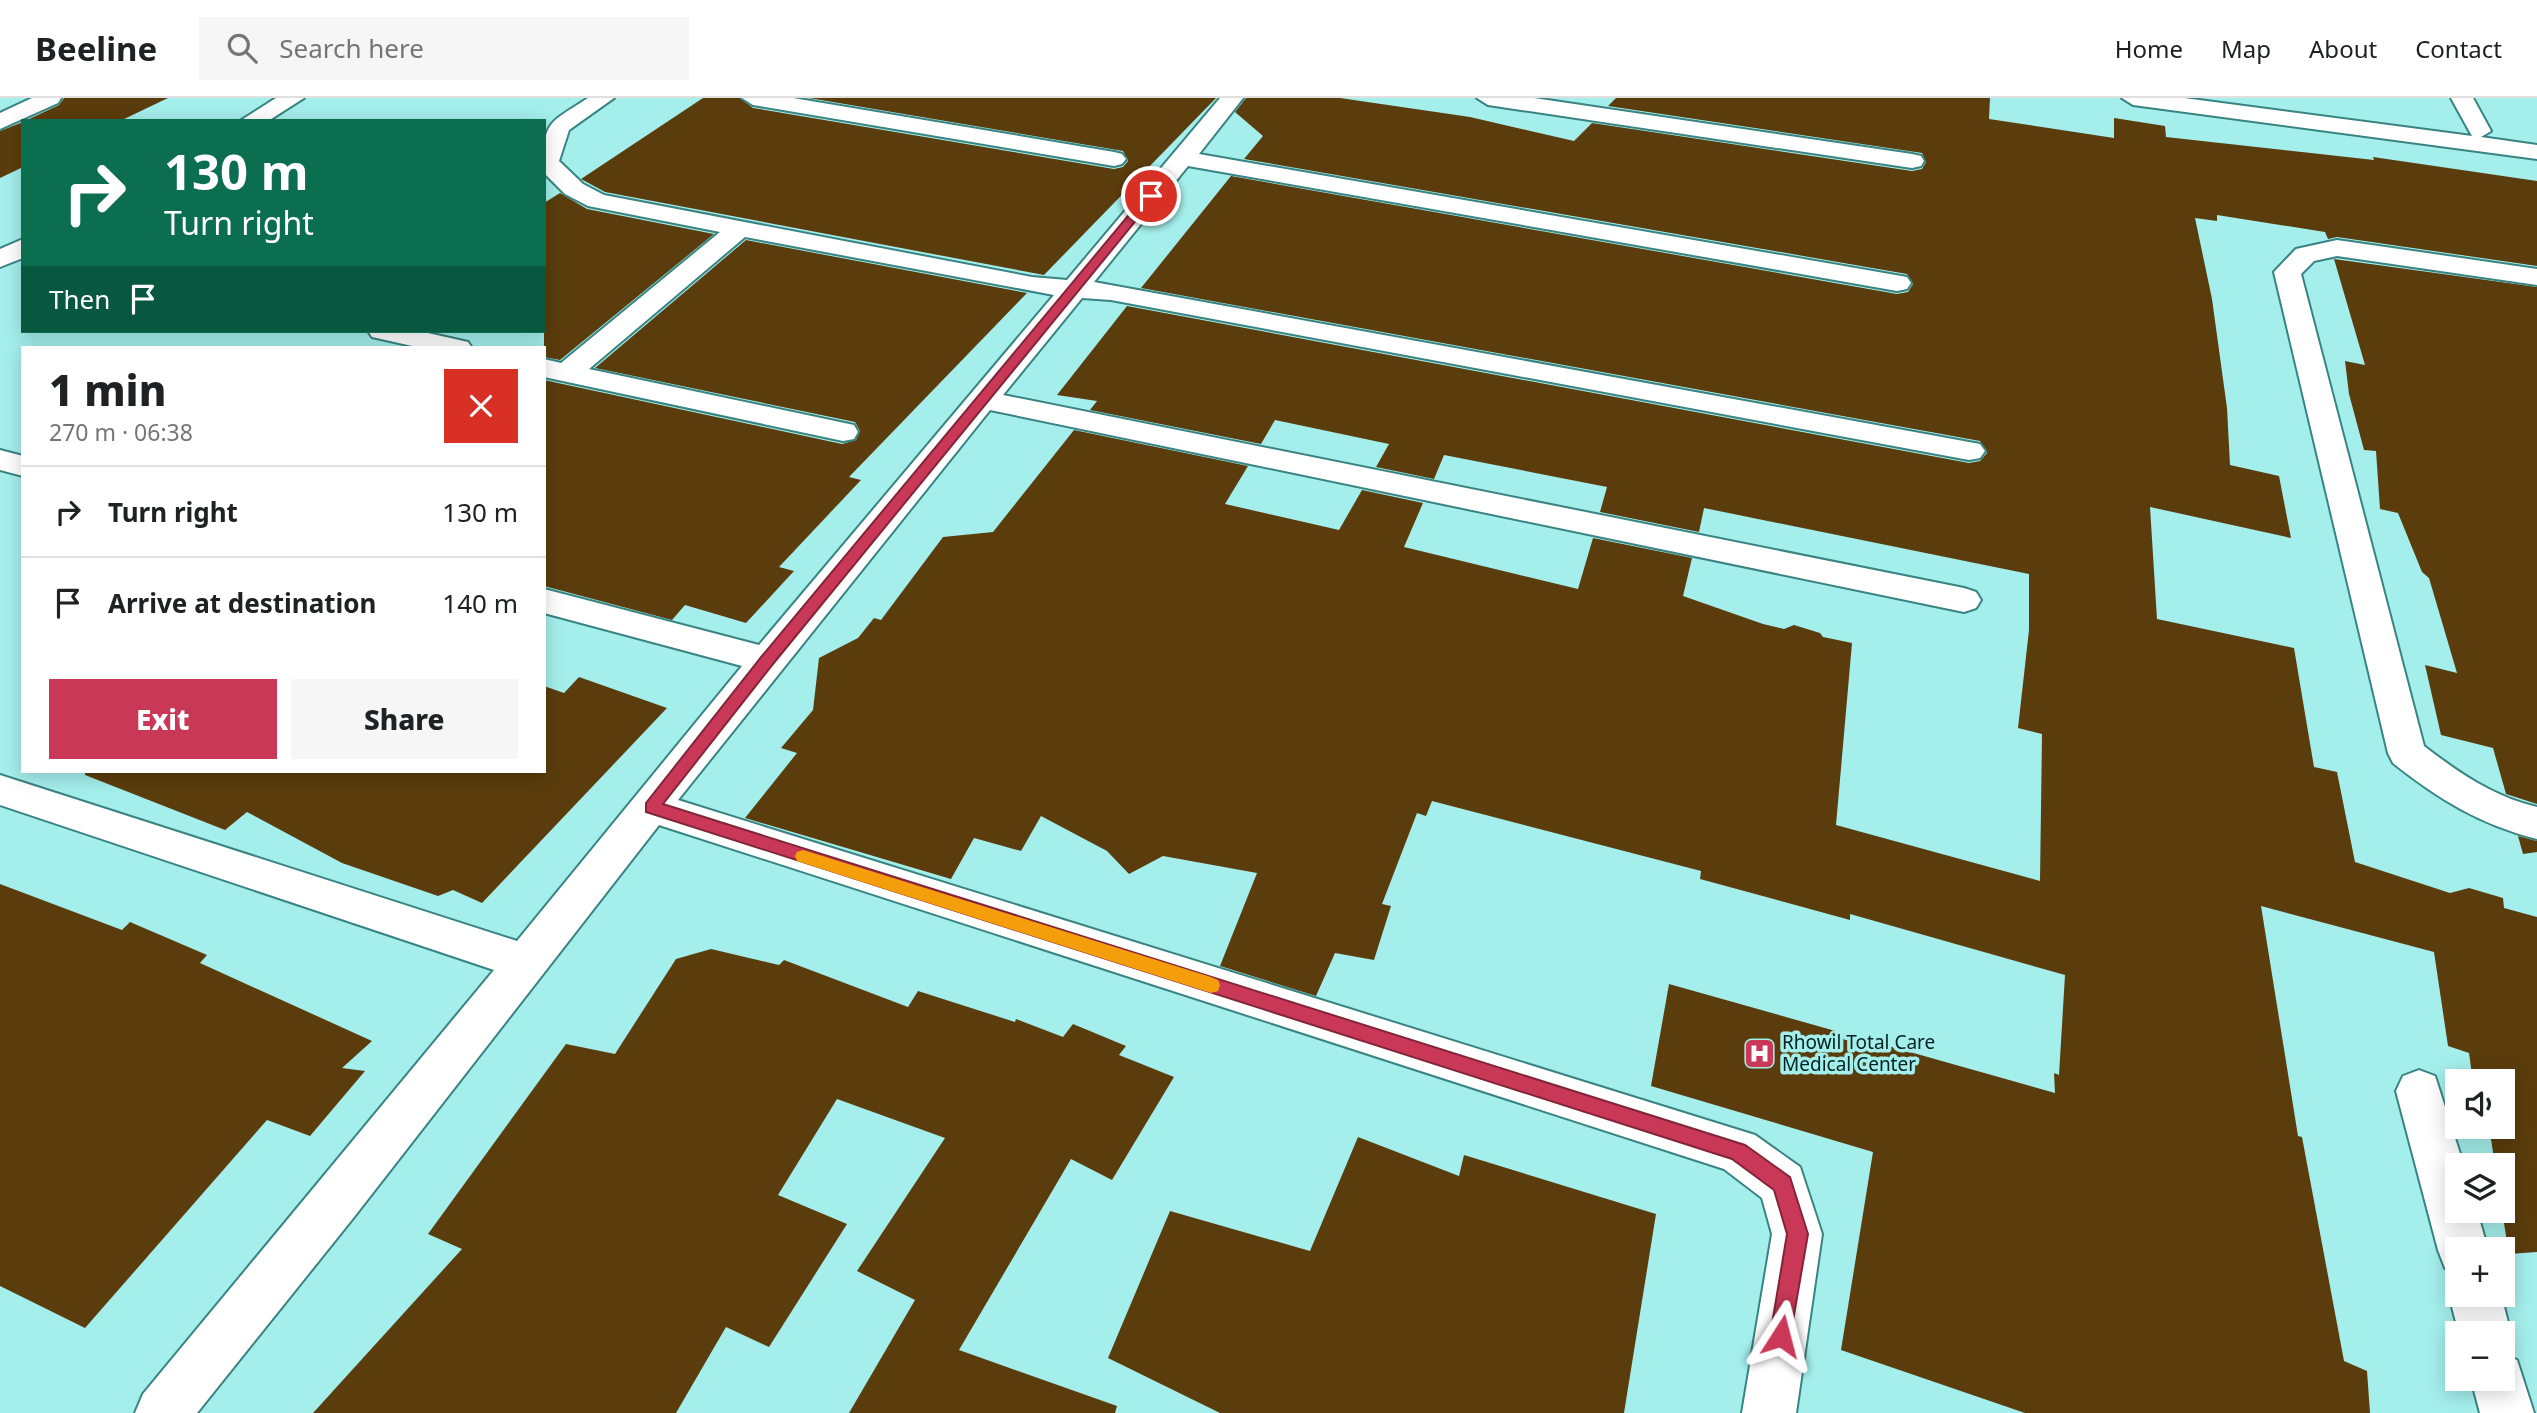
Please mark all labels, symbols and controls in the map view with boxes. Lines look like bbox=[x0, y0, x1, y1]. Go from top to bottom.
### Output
search box bbox=[199, 17, 689, 80]
text: Beeline bbox=[35, 26, 157, 71]
icon: search bbox=[223, 29, 261, 67]
text: Search here bbox=[279, 30, 424, 66]
text: Home bbox=[2115, 32, 2183, 65]
text: Map bbox=[2221, 32, 2271, 65]
text: About bbox=[2309, 32, 2377, 65]
text: Contact bbox=[2415, 32, 2502, 65]
text: 130 m bbox=[164, 138, 309, 204]
icon: right bbox=[49, 147, 140, 238]
pin bbox=[1121, 166, 1181, 226]
icon: arrive bbox=[1132, 177, 1170, 215]
text: Turn right bbox=[164, 201, 314, 244]
icon: arrive bbox=[124, 280, 162, 318]
text: Then bbox=[49, 281, 110, 317]
text: 1 min bbox=[49, 361, 166, 418]
button: close bbox=[444, 369, 518, 443]
text: 270 m · 06:38 bbox=[49, 416, 193, 448]
icon: right bbox=[49, 493, 87, 531]
text: Turn right bbox=[108, 494, 238, 530]
text: 130 m bbox=[442, 494, 518, 530]
icon: arrive bbox=[49, 584, 87, 622]
text: Arrive at destination bbox=[108, 585, 377, 621]
text: 140 m bbox=[442, 585, 518, 621]
button: Exit bbox=[49, 679, 277, 759]
button: Share bbox=[291, 679, 518, 759]
place label: Rhowil Total Care Medical Center bbox=[1782, 1029, 1935, 1077]
hospital icon: Rhowil Total Care Medical Center bbox=[1742, 1036, 1776, 1070]
map controls bbox=[2445, 1069, 2515, 1391]
button: sound bbox=[2445, 1069, 2515, 1139]
button: layers bbox=[2445, 1153, 2515, 1223]
button: + bbox=[2445, 1237, 2515, 1307]
position arrow bbox=[1744, 1299, 1818, 1373]
button: − bbox=[2445, 1321, 2515, 1391]

